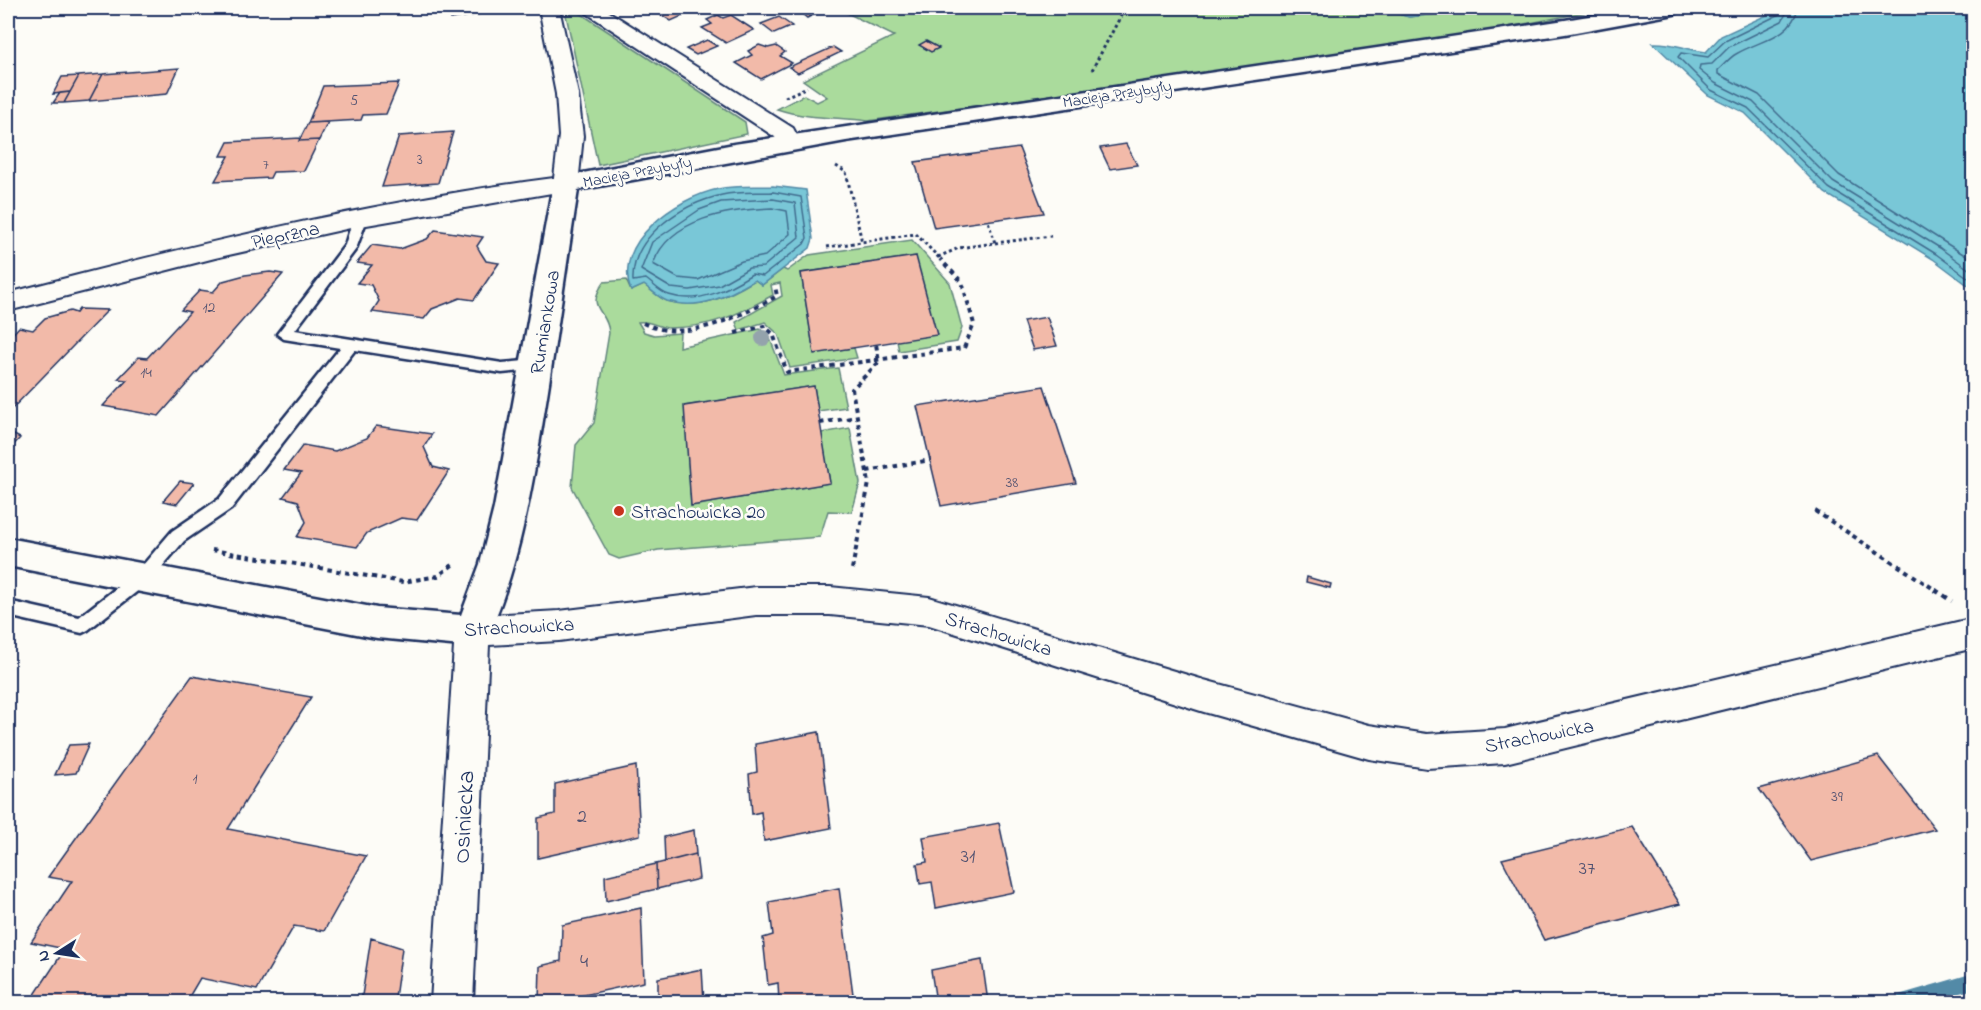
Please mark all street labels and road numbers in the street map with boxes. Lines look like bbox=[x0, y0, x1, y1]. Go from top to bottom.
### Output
street label: Macieja Przybyły bbox=[1061, 74, 1174, 115]
street label: Macieja Przybyły bbox=[581, 151, 694, 195]
street label: Pieprzna bbox=[249, 215, 322, 258]
street label: Rumiankowa bbox=[524, 268, 569, 377]
street label: Strachowicka bbox=[941, 605, 1055, 665]
street label: Strachowicka bbox=[463, 611, 575, 646]
street label: Strachowicka bbox=[1482, 713, 1596, 762]
street label: Osiniecka bbox=[446, 770, 485, 865]

